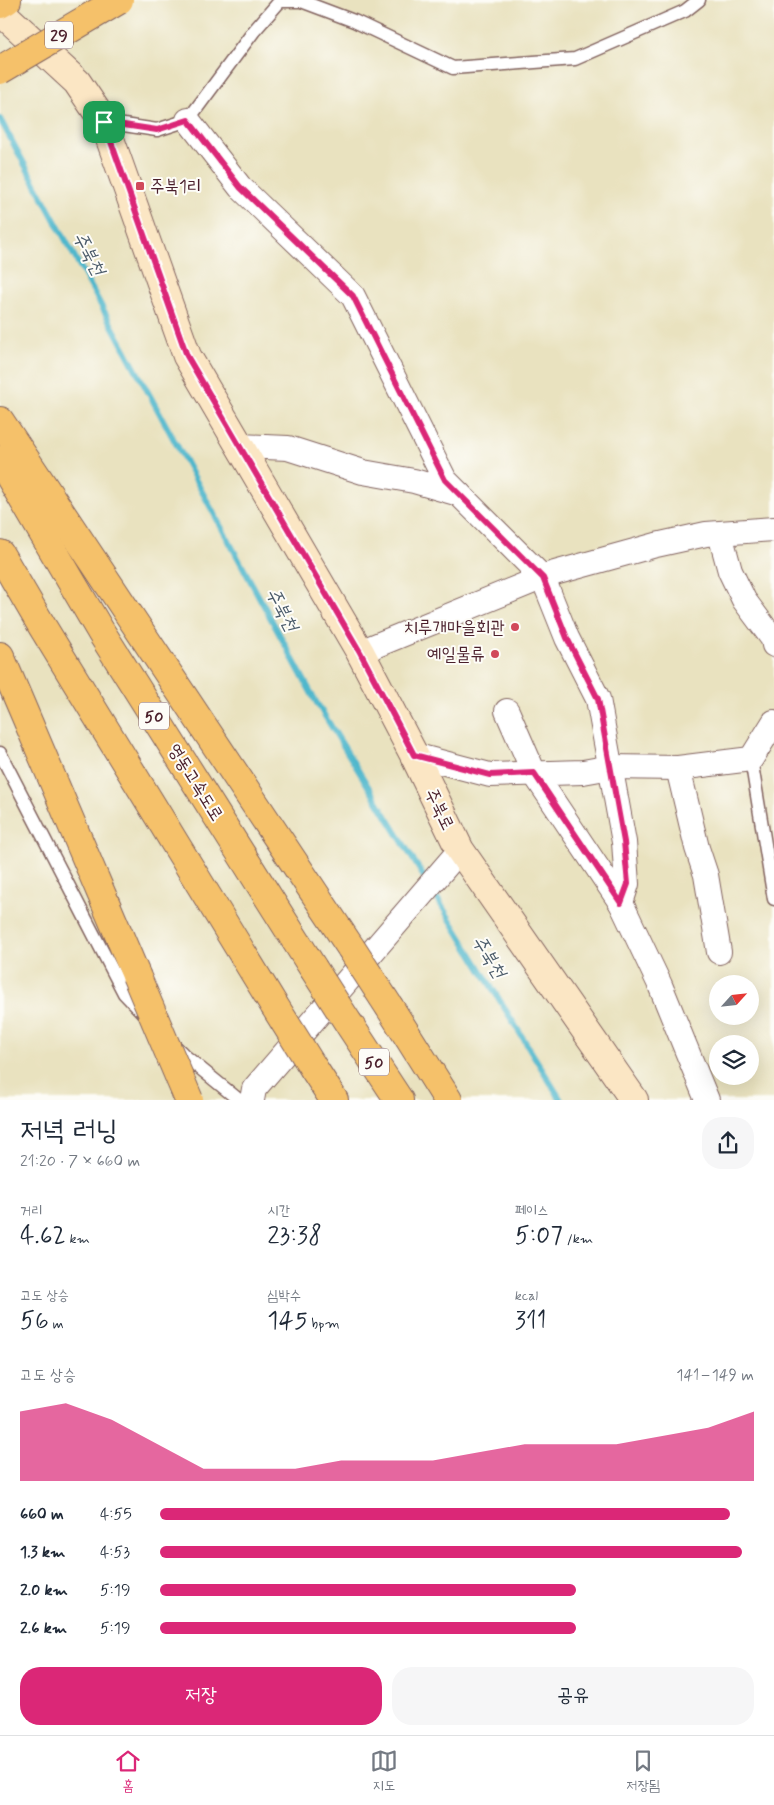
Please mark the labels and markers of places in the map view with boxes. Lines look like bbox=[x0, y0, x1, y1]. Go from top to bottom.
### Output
pin bbox=[83, 101, 125, 143]
place label: 주북1리 bbox=[150, 175, 202, 199]
marker: 주북1리 bbox=[134, 180, 146, 192]
place label: 치루개마을회관 bbox=[404, 616, 505, 640]
marker: 치루개마을회관 bbox=[509, 621, 521, 633]
place label: 예일물류 bbox=[427, 643, 485, 667]
marker: 예일물류 bbox=[489, 648, 501, 660]

